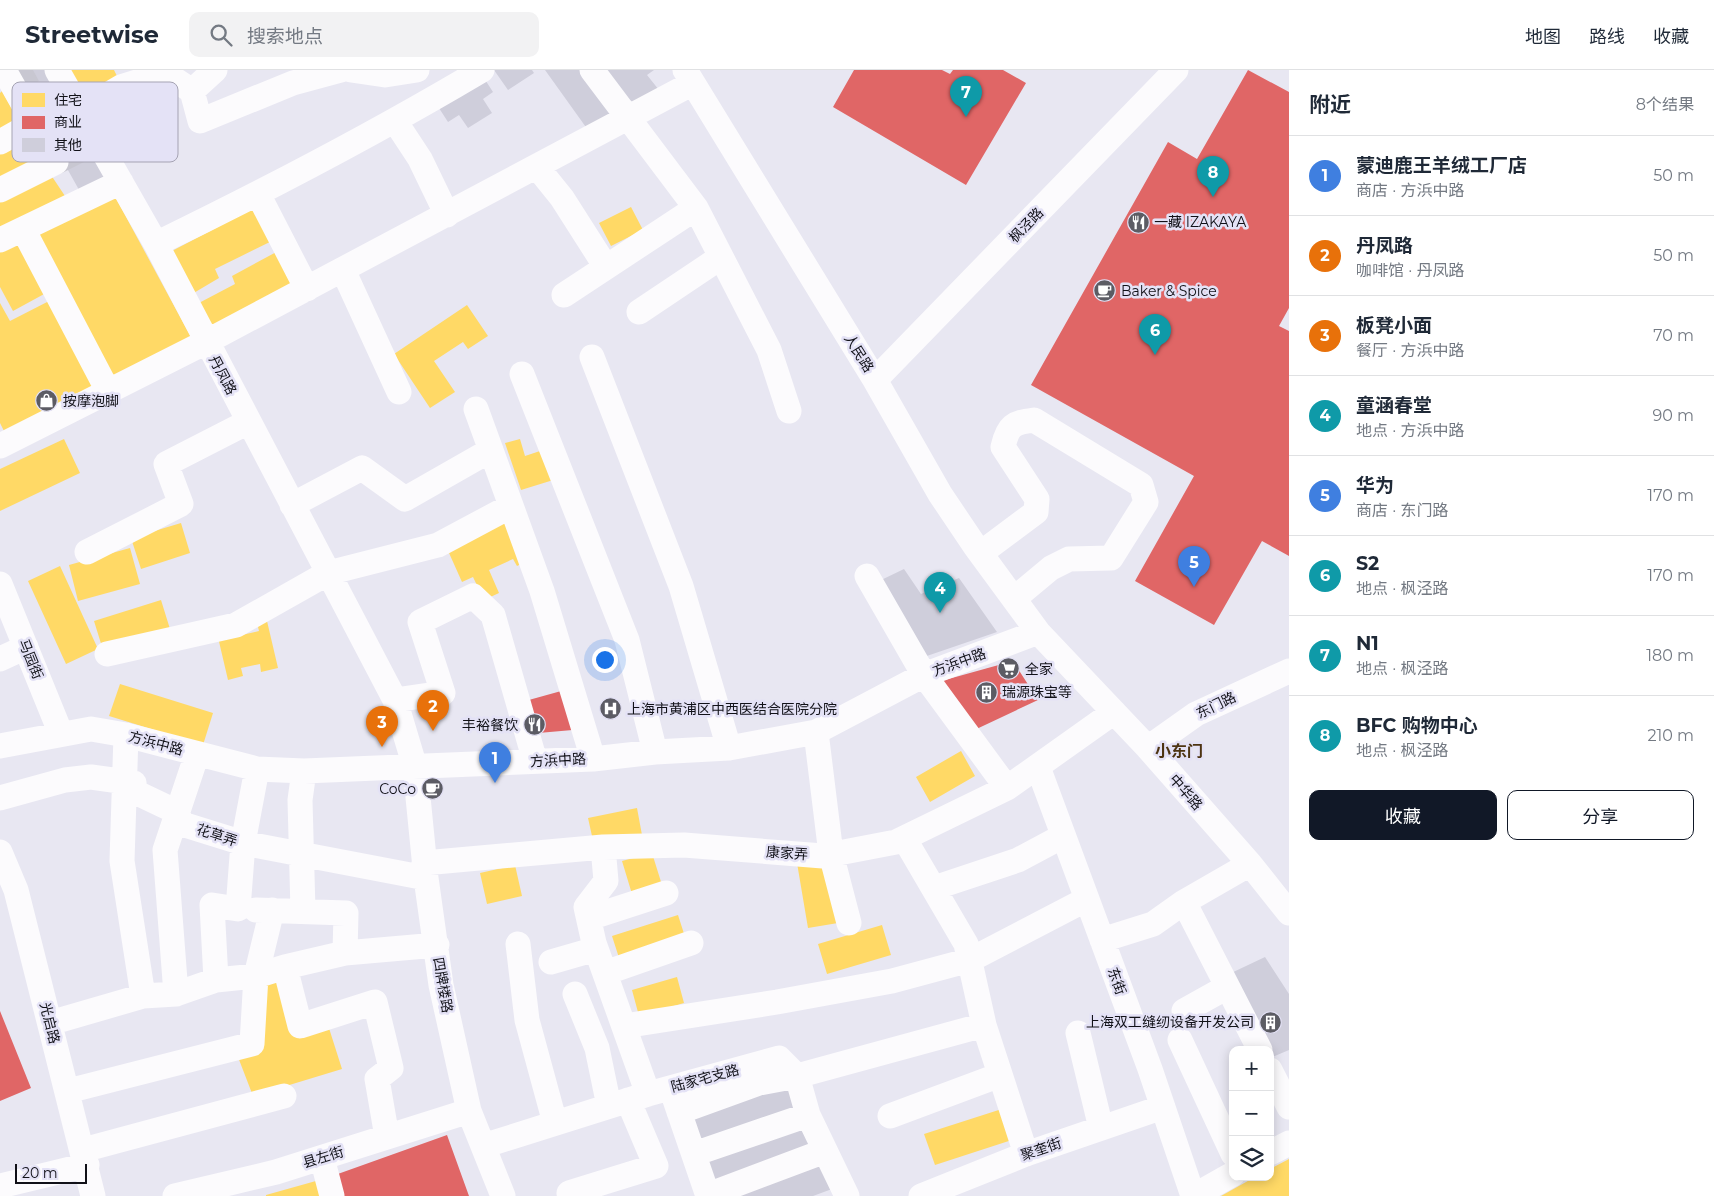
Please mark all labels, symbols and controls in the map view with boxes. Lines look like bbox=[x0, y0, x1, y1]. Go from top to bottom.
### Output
search box bbox=[189, 12, 539, 57]
text: Streetwise bbox=[25, 20, 159, 49]
icon: search bbox=[207, 21, 235, 49]
text: 搜索地点 bbox=[247, 25, 323, 48]
text: 地图 bbox=[1525, 26, 1561, 48]
text: 路线 bbox=[1589, 26, 1625, 48]
text: 收藏 bbox=[1653, 26, 1689, 48]
pin: 7 bbox=[950, 76, 982, 117]
legend bbox=[12, 82, 178, 162]
text: 住宅 bbox=[54, 91, 82, 109]
text: 附近 bbox=[1309, 92, 1351, 117]
text: 8个结果 bbox=[1636, 95, 1694, 114]
text: 商业 bbox=[54, 113, 82, 131]
text: 其他 bbox=[54, 136, 82, 154]
text: 蒙迪鹿王羊绒工厂店 bbox=[1356, 154, 1527, 177]
pin: 8 bbox=[1197, 156, 1229, 197]
text: 1 bbox=[1322, 166, 1328, 185]
text: 50 m bbox=[1653, 166, 1694, 185]
text: 商店 · 方浜中路 bbox=[1356, 181, 1464, 200]
street label: 枫泾路 bbox=[1005, 204, 1047, 246]
restaurant icon: 一藏 IZAKAYA bbox=[1126, 210, 1150, 234]
place label: 一藏 IZAKAYA bbox=[1154, 213, 1247, 231]
text: 丹凤路 bbox=[1356, 234, 1413, 257]
text: 2 bbox=[1320, 246, 1330, 265]
text: 50 m bbox=[1653, 246, 1694, 265]
text: 咖啡馆 · 丹凤路 bbox=[1356, 261, 1464, 280]
cafe icon: Baker & Spice bbox=[1093, 279, 1117, 303]
place label: Baker & Spice bbox=[1121, 282, 1217, 300]
pin: 6 bbox=[1139, 314, 1171, 355]
text: 板凳小面 bbox=[1356, 314, 1432, 337]
text: 3 bbox=[1320, 326, 1330, 345]
text: 70 m bbox=[1653, 326, 1694, 345]
street label: 人民路 bbox=[840, 330, 878, 376]
text: 餐厅 · 方浜中路 bbox=[1356, 341, 1464, 360]
street label: 丹凤路 bbox=[205, 352, 241, 398]
shop icon: 按摩泡脚 bbox=[35, 389, 59, 413]
place label: 按摩泡脚 bbox=[63, 392, 119, 410]
text: 童涵春堂 bbox=[1356, 394, 1432, 417]
text: 4 bbox=[1319, 406, 1331, 425]
text: 90 m bbox=[1652, 406, 1694, 425]
text: 地点 · 方浜中路 bbox=[1356, 421, 1464, 440]
text: 华为 bbox=[1356, 474, 1394, 497]
text: 5 bbox=[1320, 486, 1330, 505]
text: 170 m bbox=[1647, 486, 1694, 505]
text: 商店 · 东门路 bbox=[1356, 501, 1448, 520]
pin: 5 bbox=[1178, 546, 1210, 587]
text: S2 bbox=[1356, 552, 1379, 575]
text: 6 bbox=[1320, 566, 1330, 585]
text: 170 m bbox=[1647, 566, 1694, 585]
pin: 4 bbox=[924, 572, 956, 613]
text: 地点 · 枫泾路 bbox=[1356, 579, 1448, 598]
text: N1 bbox=[1356, 632, 1379, 655]
street label: 马园街 bbox=[15, 636, 47, 682]
street label: 方浜中路 bbox=[930, 644, 988, 680]
text: 7 bbox=[1320, 646, 1330, 665]
text: 180 m bbox=[1646, 646, 1694, 665]
your location bbox=[592, 647, 618, 673]
supermarket icon: 全家 bbox=[997, 657, 1021, 681]
text: 地点 · 枫泾路 bbox=[1356, 659, 1448, 678]
place label: 全家 bbox=[1025, 660, 1053, 678]
building icon: 瑞源珠宝等 bbox=[974, 680, 998, 704]
place label: 瑞源珠宝等 bbox=[1002, 683, 1072, 701]
street label: 东门路 bbox=[1193, 688, 1239, 722]
pin: 2 bbox=[417, 690, 449, 731]
hospital icon: 上海市黄浦区中西医结合医院分院 bbox=[599, 697, 623, 721]
place label: 上海市黄浦区中西医结合医院分院 bbox=[627, 700, 837, 718]
pin: 3 bbox=[366, 706, 398, 747]
restaurant icon: 丰裕餐饮 bbox=[522, 713, 546, 737]
text: BFC 购物中心 bbox=[1356, 714, 1478, 737]
place label: 丰裕餐饮 bbox=[462, 716, 518, 734]
text: 8 bbox=[1320, 726, 1330, 745]
text: 210 m bbox=[1647, 726, 1694, 745]
street label: 方浜中路 bbox=[127, 727, 185, 759]
text: 地点 · 枫泾路 bbox=[1356, 741, 1448, 760]
pin: 1 bbox=[479, 742, 511, 783]
district label: 小东门 bbox=[1155, 742, 1203, 761]
street label: 方浜中路 bbox=[530, 750, 586, 770]
street label: 中华路 bbox=[1165, 770, 1207, 814]
cafe icon: CoCo bbox=[420, 777, 444, 801]
place label: CoCo bbox=[379, 780, 416, 798]
button: 收藏 bbox=[1309, 790, 1497, 840]
button: 分享 bbox=[1507, 790, 1694, 840]
street label: 花草弄 bbox=[194, 820, 240, 850]
street label: 康家弄 bbox=[765, 843, 809, 863]
street label: 四牌楼路 bbox=[429, 956, 457, 1014]
street label: 东街 bbox=[1104, 965, 1130, 997]
street label: 光启路 bbox=[36, 1000, 64, 1046]
building icon: 上海双工缝纫设备开发公司 bbox=[1258, 1010, 1282, 1034]
place label: 上海双工缝纫设备开发公司 bbox=[1086, 1013, 1254, 1031]
map controls bbox=[1229, 1046, 1274, 1181]
button: + bbox=[1229, 1046, 1274, 1091]
street label: 陆家宅支路 bbox=[669, 1060, 741, 1096]
button: − bbox=[1229, 1091, 1274, 1136]
street label: 聚奎街 bbox=[1018, 1134, 1064, 1164]
button: layers bbox=[1229, 1136, 1274, 1181]
street label: 县左街 bbox=[300, 1142, 346, 1172]
scale bar bbox=[15, 1161, 88, 1184]
text: 20 m bbox=[22, 1164, 58, 1182]

